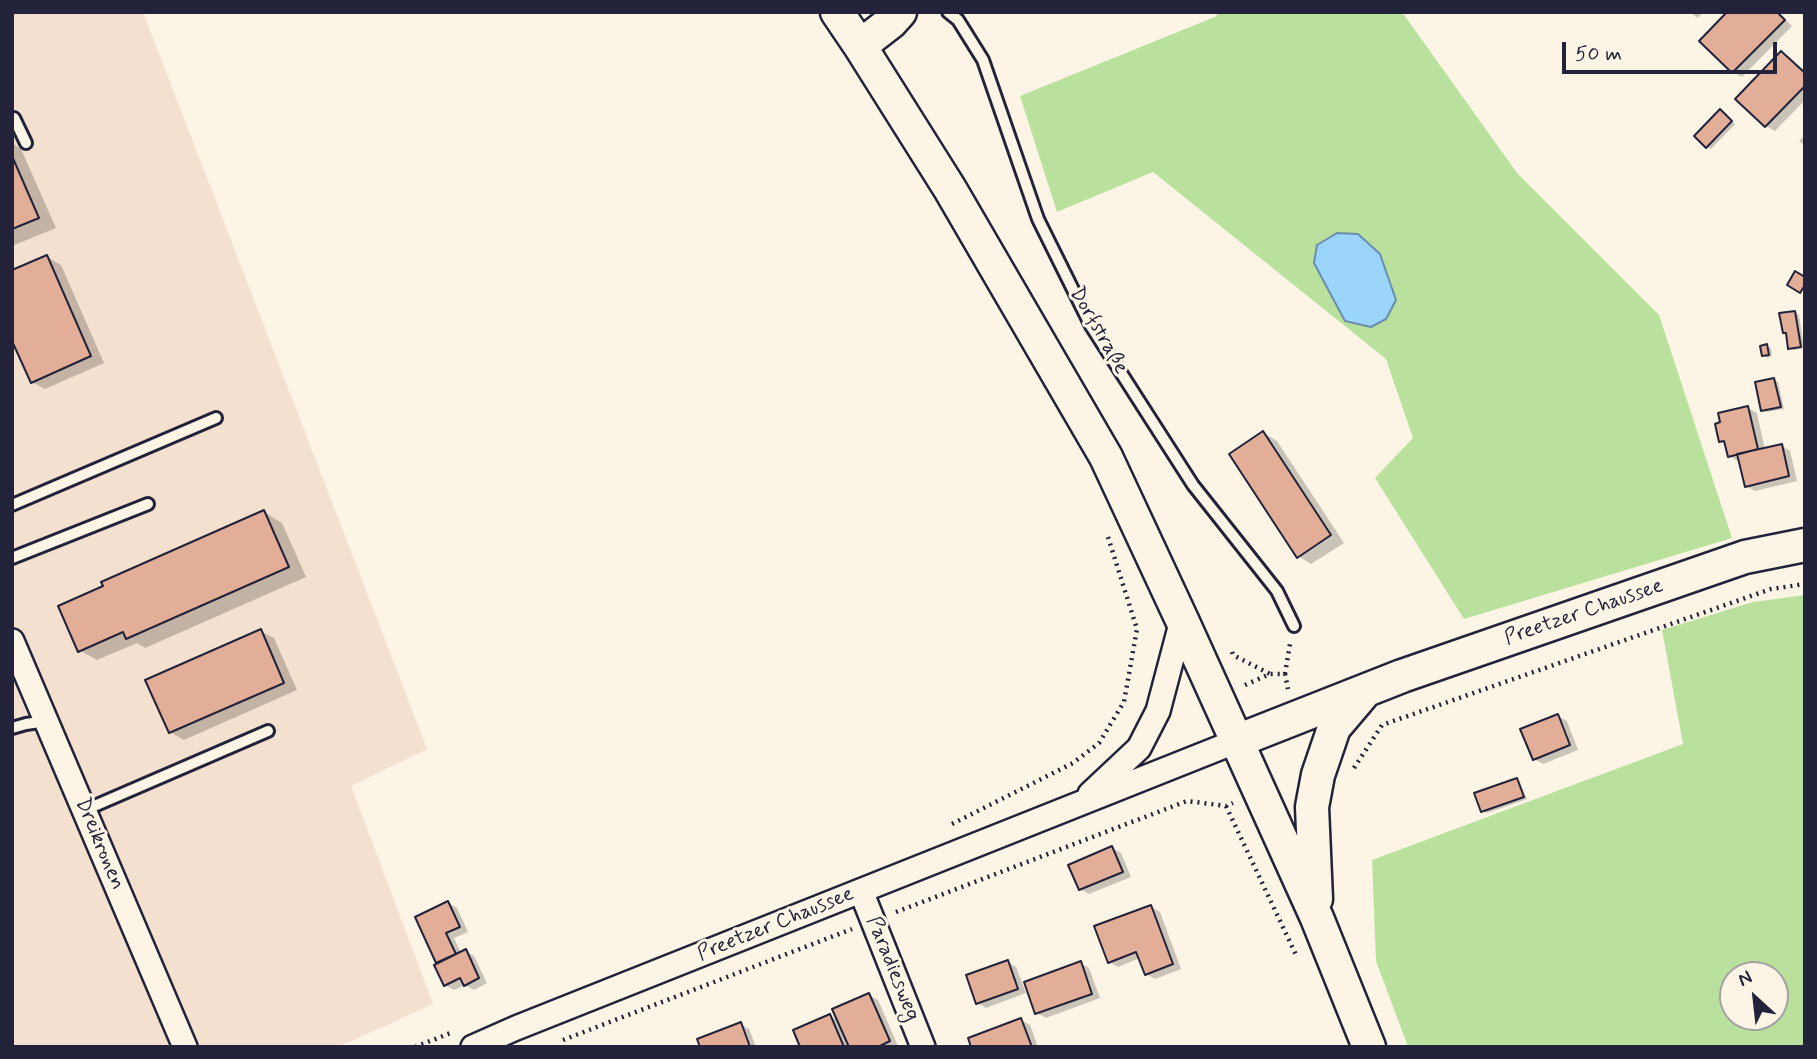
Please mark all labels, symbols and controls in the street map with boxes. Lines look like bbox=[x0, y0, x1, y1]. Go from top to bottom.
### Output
scale bar bbox=[1565, 28, 1780, 72]
text: 50 m bbox=[1575, 40, 1622, 68]
street label: Dorfstraße bbox=[1063, 283, 1133, 379]
street label: Preetzer Chaussee bbox=[1501, 574, 1667, 652]
street label: Dreikronen bbox=[68, 794, 130, 894]
street label: Preetzer Chaussee bbox=[694, 882, 858, 968]
street label: Paradiesweg bbox=[860, 913, 924, 1025]
north arrow bbox=[1719, 961, 1789, 1031]
text: N bbox=[1734, 965, 1756, 993]

